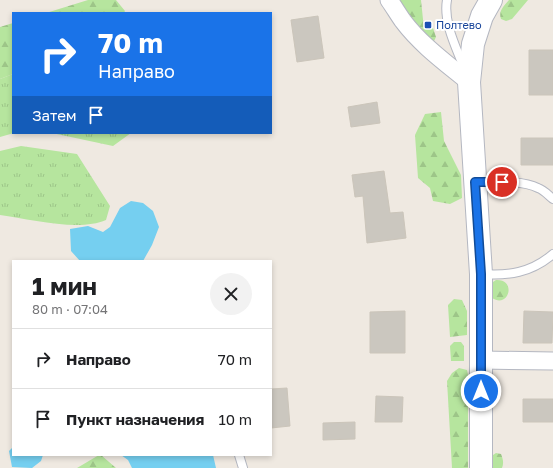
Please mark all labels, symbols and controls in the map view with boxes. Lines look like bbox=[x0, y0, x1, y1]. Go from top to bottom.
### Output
place label: Полтево bbox=[436, 18, 482, 31]
marker: Полтево bbox=[423, 20, 433, 30]
text: 70 m bbox=[98, 26, 163, 59]
icon: right bbox=[32, 28, 84, 80]
text: Направо bbox=[98, 60, 175, 82]
icon: arrive bbox=[85, 104, 107, 126]
text: Затем bbox=[32, 106, 77, 124]
pin bbox=[485, 165, 519, 199]
icon: arrive bbox=[491, 171, 513, 193]
text: 1 мин bbox=[32, 271, 97, 300]
button: close bbox=[210, 273, 252, 315]
text: 80 m · 07:04 bbox=[32, 301, 108, 317]
icon: right bbox=[32, 348, 54, 370]
text: Направо bbox=[66, 350, 131, 368]
text: 70 m bbox=[218, 350, 252, 368]
position arrow bbox=[460, 370, 502, 412]
icon: arrive bbox=[32, 408, 54, 430]
text: Пункт назначения bbox=[66, 410, 204, 428]
text: 10 m bbox=[218, 410, 252, 428]

